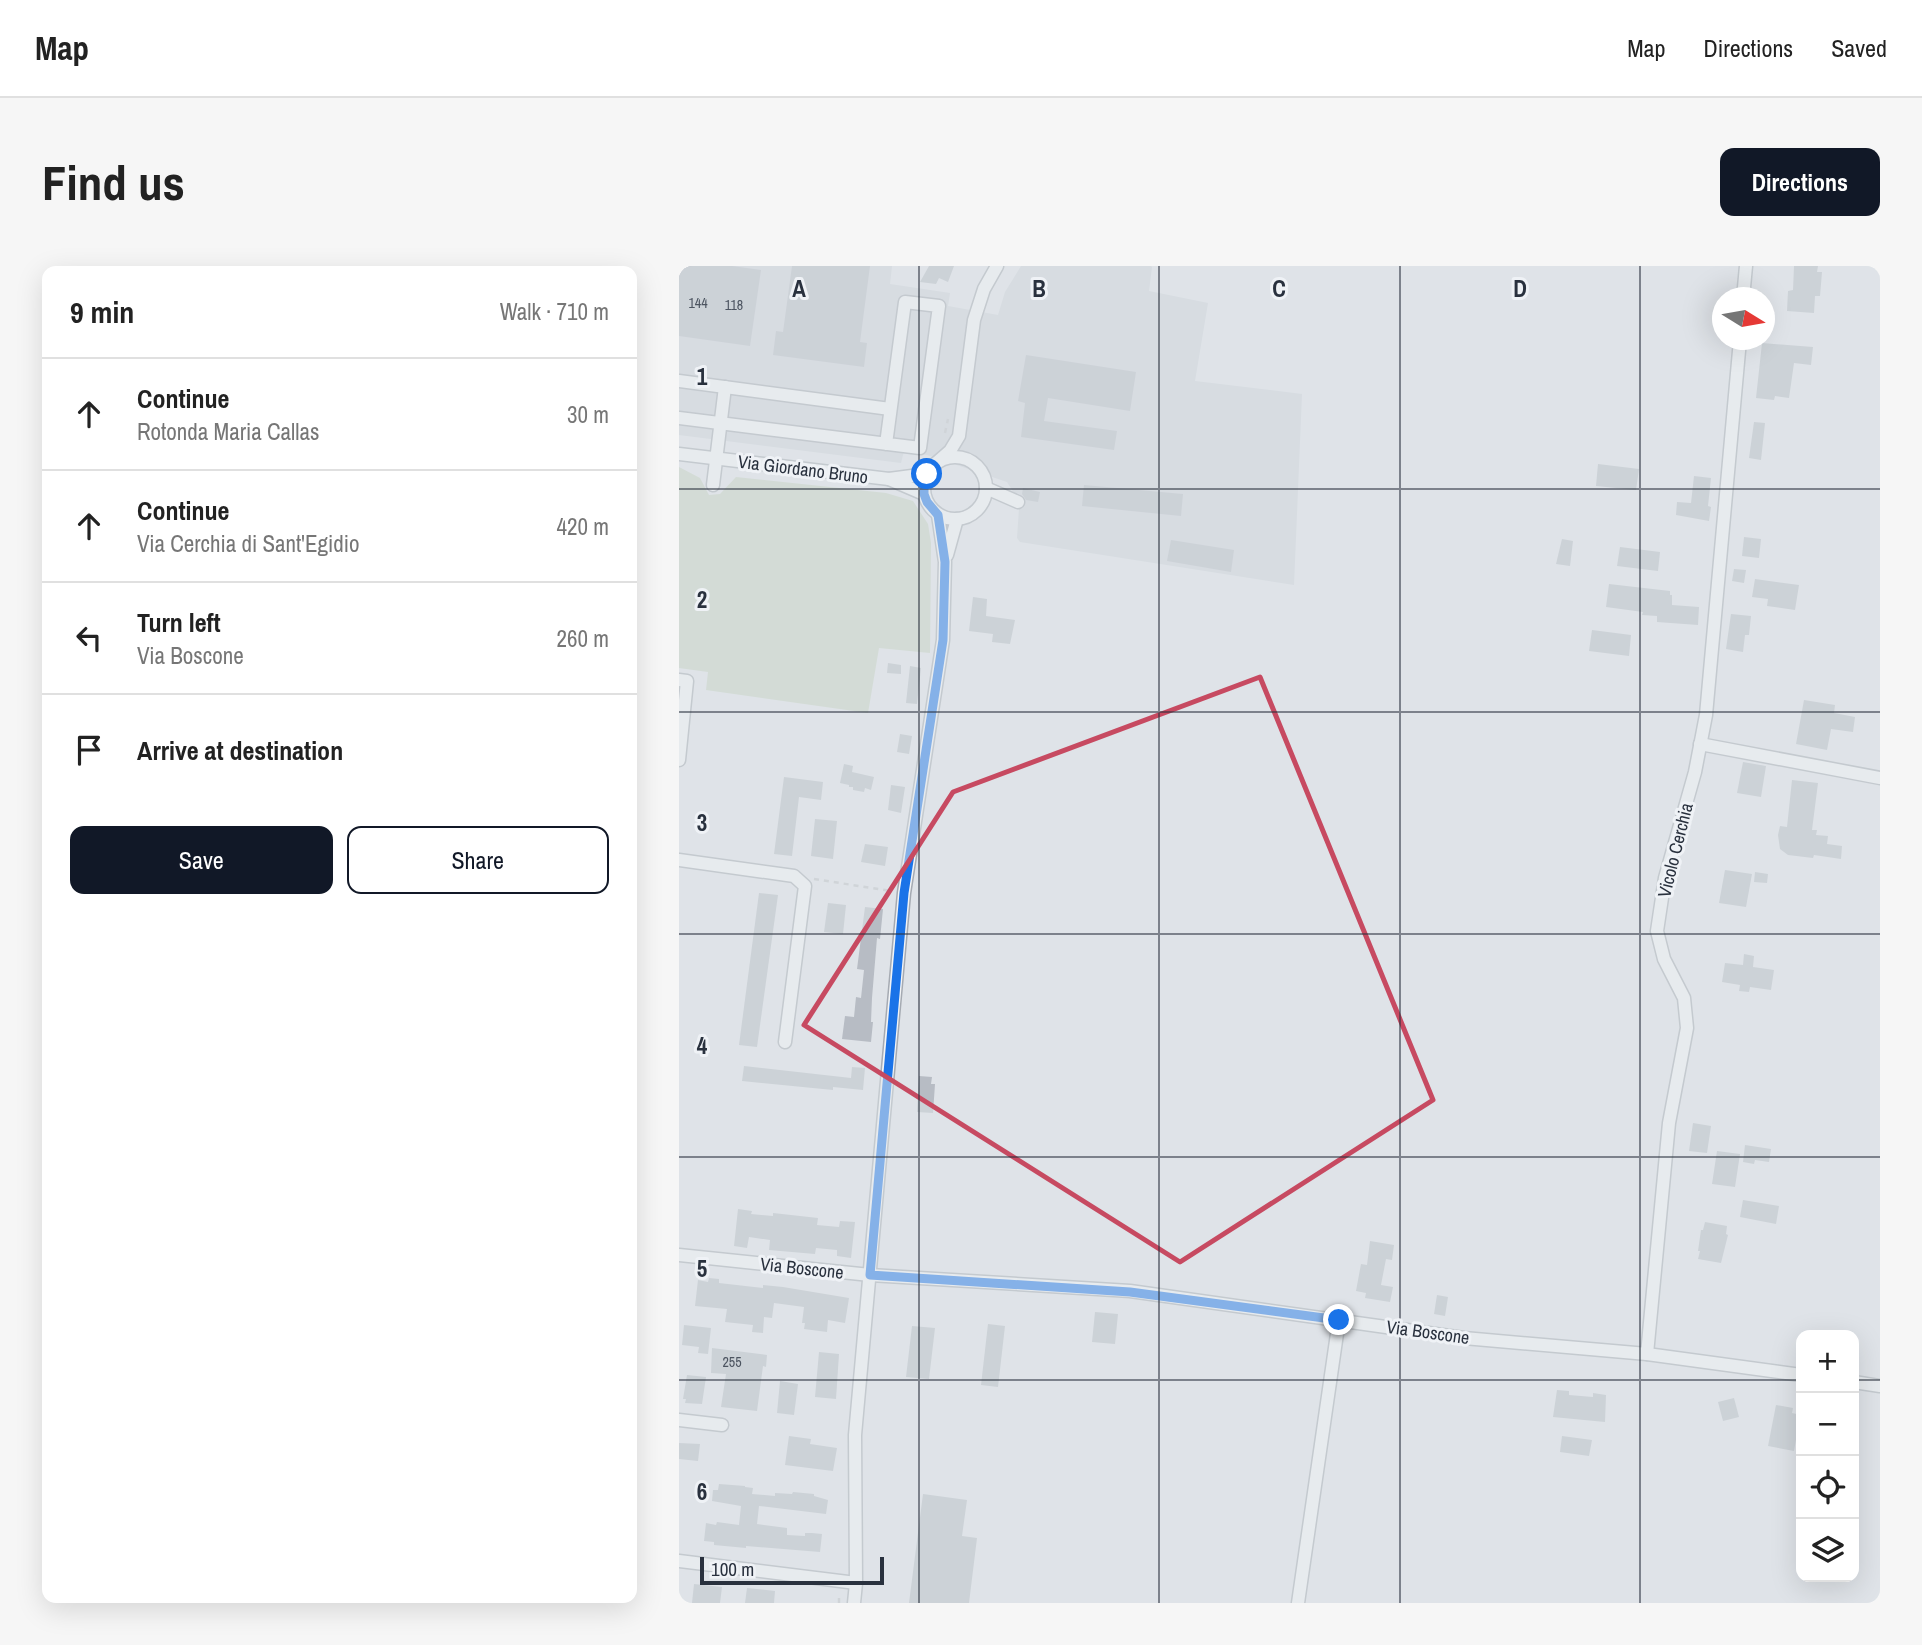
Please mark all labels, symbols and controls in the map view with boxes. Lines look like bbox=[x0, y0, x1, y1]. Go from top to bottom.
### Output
text: Map bbox=[35, 26, 89, 70]
text: Map bbox=[1627, 32, 1665, 64]
text: Directions bbox=[1703, 32, 1793, 64]
text: Saved bbox=[1831, 32, 1887, 64]
button: Directions bbox=[1720, 148, 1880, 216]
text: Find us bbox=[42, 149, 185, 215]
text: A bbox=[792, 273, 806, 304]
text: B bbox=[1032, 273, 1046, 304]
text: C bbox=[1272, 273, 1286, 304]
text: D bbox=[1513, 273, 1527, 304]
north arrow bbox=[1712, 287, 1775, 350]
text: 9 min bbox=[70, 292, 134, 332]
house number: 144 bbox=[688, 294, 708, 312]
text: Walk · 710 m bbox=[500, 296, 609, 327]
house number: 118 bbox=[725, 296, 743, 314]
text: 1 bbox=[697, 361, 708, 392]
text: Continue bbox=[137, 381, 229, 416]
icon: ahead bbox=[70, 395, 108, 433]
text: 30 m bbox=[567, 399, 609, 430]
text: Rotonda Maria Callas bbox=[137, 416, 319, 447]
street label: Via Giordano Bruno bbox=[736, 449, 870, 489]
route start bbox=[911, 458, 942, 489]
text: Continue bbox=[137, 493, 229, 528]
icon: ahead bbox=[70, 507, 108, 545]
text: 420 m bbox=[557, 511, 609, 542]
text: Via Cerchia di Sant'Egidio bbox=[137, 528, 359, 559]
text: 2 bbox=[697, 584, 707, 615]
text: Turn left bbox=[137, 605, 221, 640]
icon: left bbox=[70, 619, 108, 657]
text: 260 m bbox=[557, 623, 609, 654]
text: Via Boscone bbox=[137, 640, 244, 671]
icon: arrive bbox=[70, 731, 108, 769]
text: Arrive at destination bbox=[137, 733, 343, 768]
street label: Vicolo Cerchia bbox=[1651, 800, 1699, 900]
text: 3 bbox=[697, 807, 707, 838]
button: Save bbox=[70, 826, 333, 894]
button: Share bbox=[347, 826, 609, 894]
text: 4 bbox=[697, 1030, 708, 1061]
street label: Via Boscone bbox=[759, 1251, 845, 1285]
text: 5 bbox=[697, 1253, 707, 1284]
route end bbox=[1323, 1304, 1354, 1335]
street label: Via Boscone bbox=[1385, 1314, 1471, 1350]
map controls bbox=[1796, 1330, 1859, 1582]
button: + bbox=[1796, 1330, 1859, 1393]
house number: 255 bbox=[722, 1353, 742, 1371]
button: − bbox=[1796, 1393, 1859, 1456]
button: locate bbox=[1796, 1456, 1859, 1519]
text: 6 bbox=[697, 1476, 707, 1507]
button: layers bbox=[1796, 1519, 1859, 1582]
scale bar bbox=[700, 1554, 884, 1586]
text: 100 m bbox=[711, 1556, 754, 1582]

